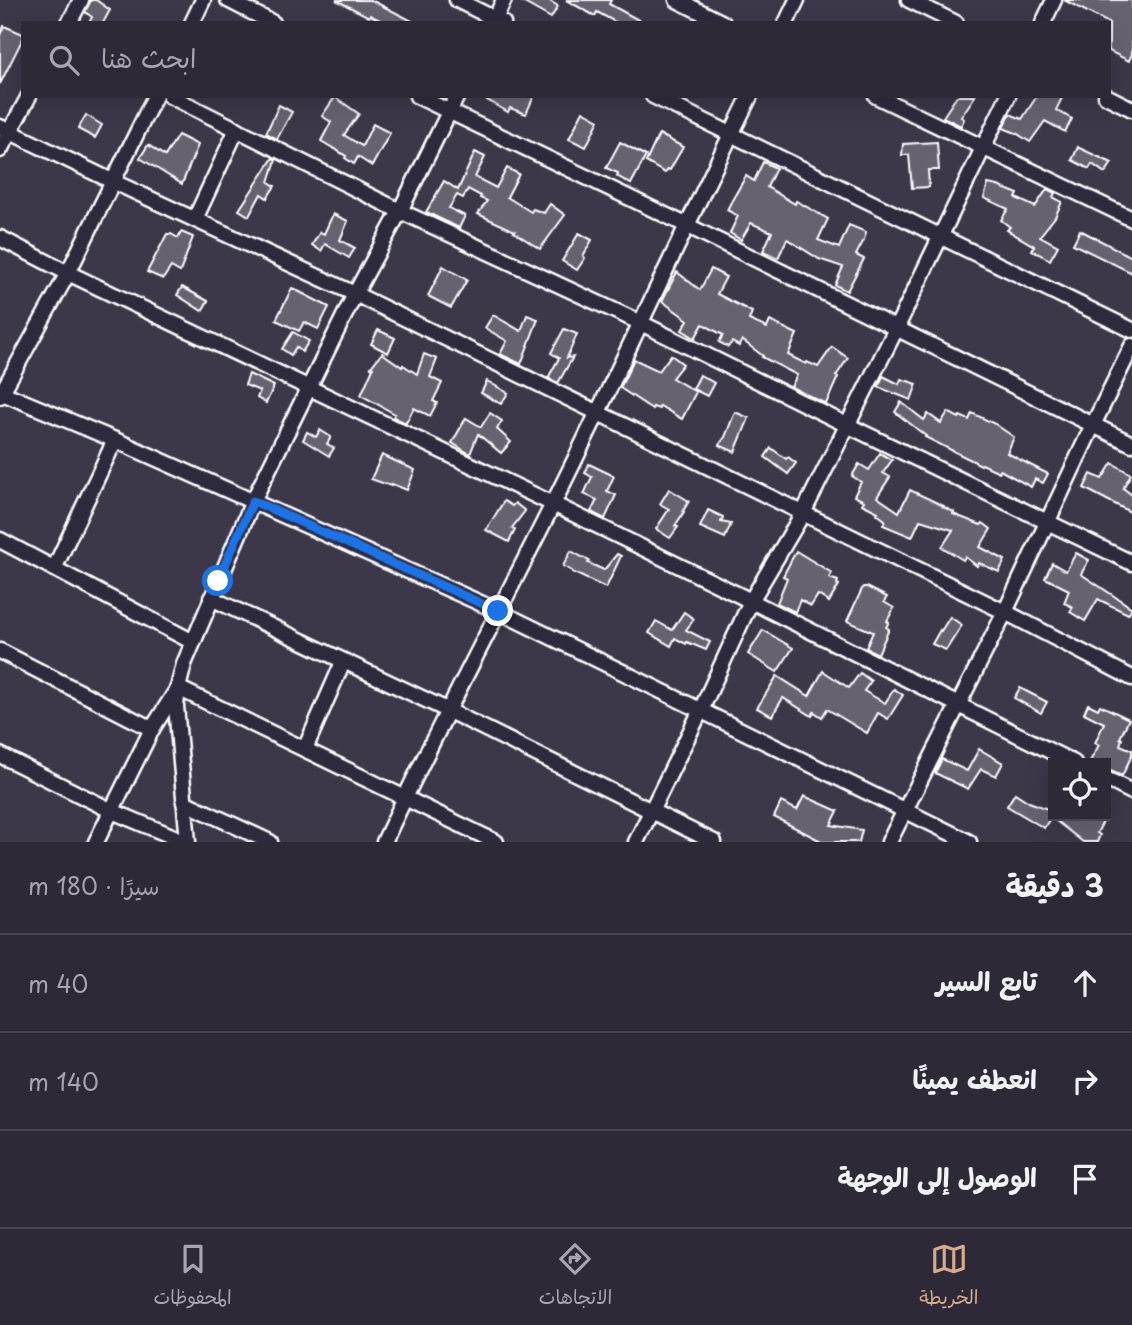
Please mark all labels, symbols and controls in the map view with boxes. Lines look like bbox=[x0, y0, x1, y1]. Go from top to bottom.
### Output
search box bbox=[21, 21, 1111, 98]
text: ابحث هنا bbox=[101, 38, 196, 77]
icon: search bbox=[45, 41, 83, 79]
route start bbox=[202, 565, 233, 596]
route end bbox=[482, 595, 513, 626]
map controls bbox=[1048, 758, 1111, 821]
button: locate bbox=[1048, 758, 1111, 821]
text: 3 دقيقة bbox=[1006, 862, 1104, 907]
text: سيرًا · 180 m bbox=[28, 868, 160, 903]
text: تابع السير bbox=[936, 961, 1037, 1000]
icon: ahead bbox=[1066, 964, 1104, 1002]
text: 40 m bbox=[28, 966, 88, 1001]
text: انعطف يمينًا bbox=[913, 1059, 1037, 1098]
icon: right bbox=[1066, 1062, 1104, 1100]
text: 140 m bbox=[28, 1064, 99, 1099]
text: الوصول إلى الوجهة bbox=[838, 1157, 1037, 1196]
icon: arrive bbox=[1066, 1160, 1104, 1198]
tab: المحفوظات bbox=[154, 1240, 232, 1314]
tab: الاتجاهات bbox=[539, 1240, 612, 1314]
tab: الخريطة bbox=[919, 1240, 978, 1314]

